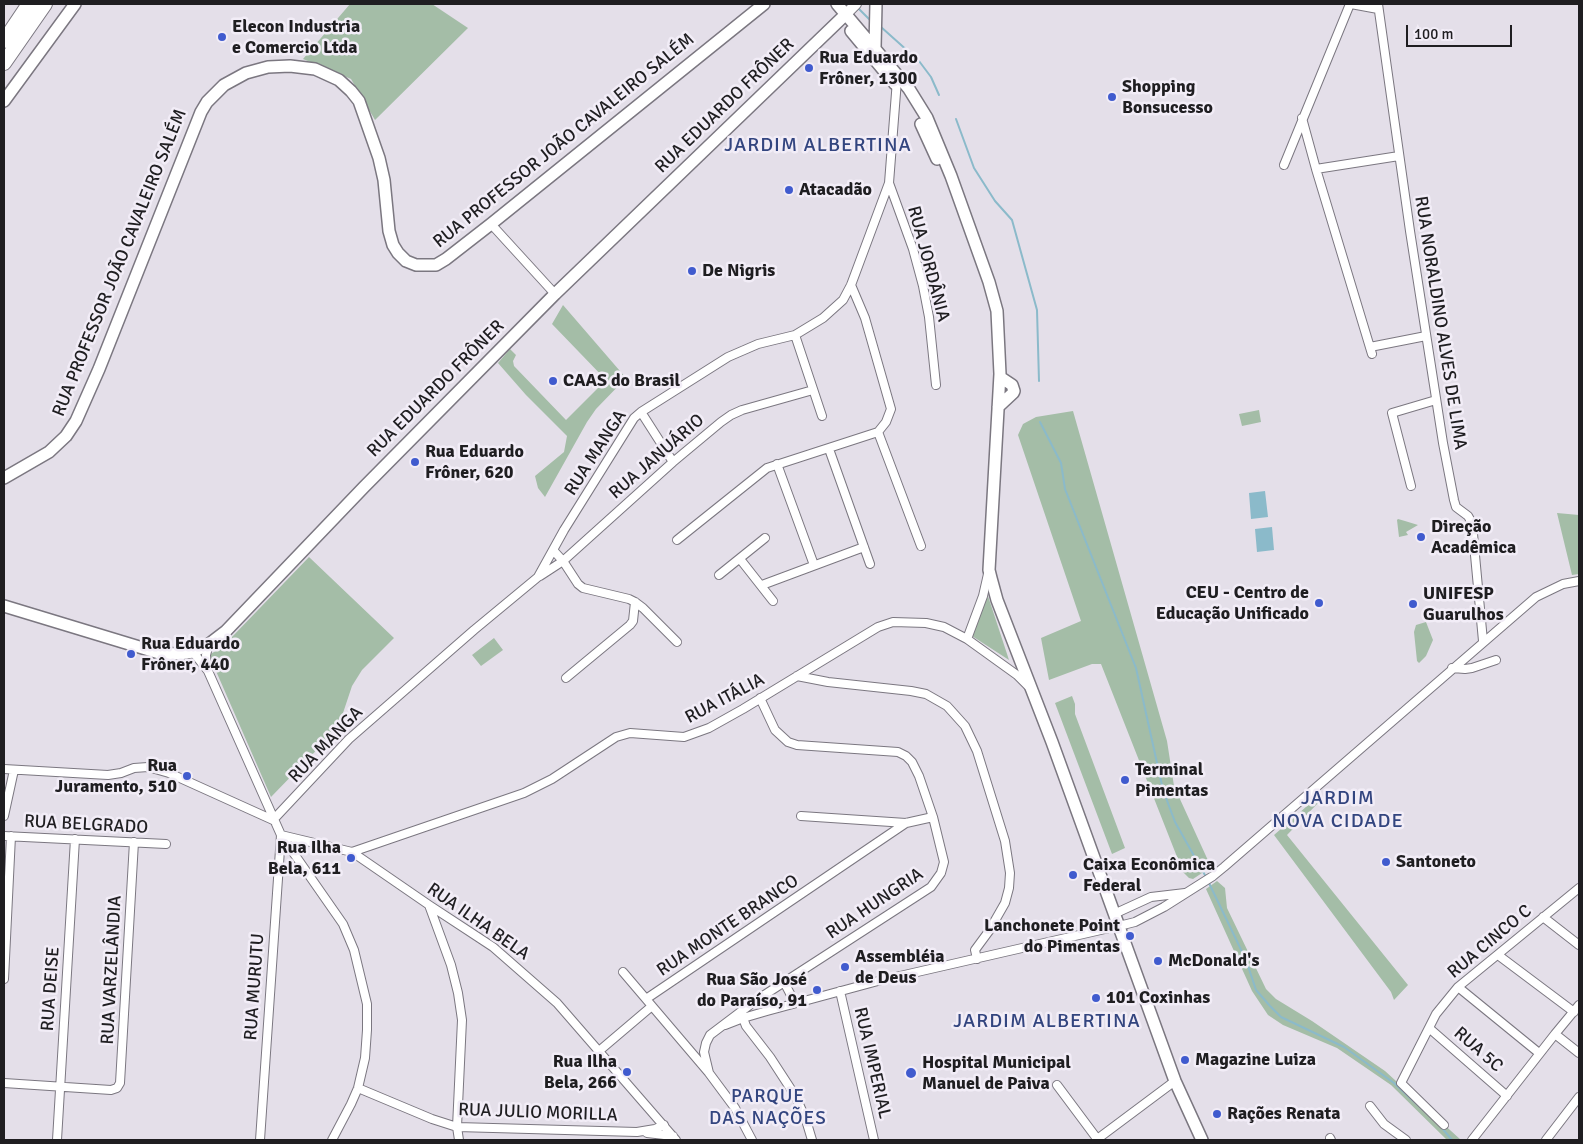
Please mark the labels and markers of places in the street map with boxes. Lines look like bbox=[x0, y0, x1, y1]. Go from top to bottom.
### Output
place label: Elecon Industria e Comercio Ltda bbox=[232, 16, 360, 58]
marker: Elecon Industria e Comercio Ltda bbox=[216, 31, 228, 43]
place label: Rua Eduardo Frôner, 1300 bbox=[819, 47, 918, 90]
marker: Rua Eduardo Frôner, 1300 bbox=[803, 62, 815, 74]
place label: Shopping Bonsucesso bbox=[1122, 76, 1213, 118]
marker: Shopping Bonsucesso bbox=[1106, 91, 1118, 103]
place label: Atacadão bbox=[799, 179, 872, 201]
marker: Atacadão bbox=[783, 184, 795, 196]
place label: De Nigris bbox=[702, 260, 775, 282]
marker: De Nigris bbox=[686, 265, 698, 277]
place label: CAAS do Brasil bbox=[563, 370, 680, 392]
marker: CAAS do Brasil bbox=[547, 375, 559, 387]
place label: Rua Eduardo Frôner, 620 bbox=[425, 441, 524, 484]
marker: Rua Eduardo Frôner, 620 bbox=[409, 456, 421, 468]
place label: Direção Acadêmica bbox=[1431, 516, 1516, 558]
marker: Direção Acadêmica bbox=[1415, 531, 1427, 543]
place label: CEU - Centro de Educação Unificado bbox=[1156, 582, 1309, 624]
place label: UNIFESP Guarulhos bbox=[1423, 583, 1504, 626]
marker: CEU - Centro de Educação Unificado bbox=[1313, 597, 1325, 609]
marker: UNIFESP Guarulhos bbox=[1407, 598, 1419, 610]
place label: Rua Eduardo Frôner, 440 bbox=[141, 633, 240, 676]
marker: Rua Eduardo Frôner, 440 bbox=[125, 648, 137, 660]
place label: Rua Juramento, 510 bbox=[55, 755, 177, 798]
place label: Terminal Pimentas bbox=[1135, 759, 1208, 802]
marker: Rua Juramento, 510 bbox=[181, 770, 193, 782]
marker: Terminal Pimentas bbox=[1119, 774, 1131, 786]
place label: Rua Ilha Bela, 611 bbox=[268, 837, 341, 880]
place label: Santoneto bbox=[1396, 851, 1476, 873]
marker: Rua Ilha Bela, 611 bbox=[345, 852, 357, 864]
place label: Caixa Econômica Federal bbox=[1083, 854, 1215, 896]
marker: Santoneto bbox=[1380, 856, 1392, 868]
marker: Caixa Econômica Federal bbox=[1067, 869, 1079, 881]
place label: Lanchonete Point do Pimentas bbox=[984, 915, 1120, 958]
marker: Lanchonete Point do Pimentas bbox=[1124, 930, 1136, 942]
place label: Assembléia de Deus bbox=[855, 946, 945, 989]
place label: McDonald's bbox=[1168, 950, 1259, 972]
marker: McDonald's bbox=[1152, 955, 1164, 967]
marker: Assembléia de Deus bbox=[839, 961, 851, 973]
place label: Rua São José do Paraíso, 91 bbox=[697, 969, 807, 1012]
marker: Rua São José do Paraíso, 91 bbox=[811, 984, 823, 996]
place label: 101 Coxinhas bbox=[1106, 987, 1210, 1009]
marker: 101 Coxinhas bbox=[1090, 992, 1102, 1004]
place label: Magazine Luiza bbox=[1195, 1049, 1316, 1071]
place label: Rua Ilha Bela, 266 bbox=[544, 1051, 617, 1094]
place label: Hospital Municipal Manuel de Paiva bbox=[922, 1052, 1071, 1094]
marker: Magazine Luiza bbox=[1179, 1054, 1191, 1066]
marker: Rua Ilha Bela, 266 bbox=[621, 1066, 633, 1078]
marker: Hospital Municipal Manuel de Paiva bbox=[904, 1066, 918, 1080]
place label: Rações Renata bbox=[1227, 1103, 1340, 1125]
marker: Rações Renata bbox=[1211, 1108, 1223, 1120]

